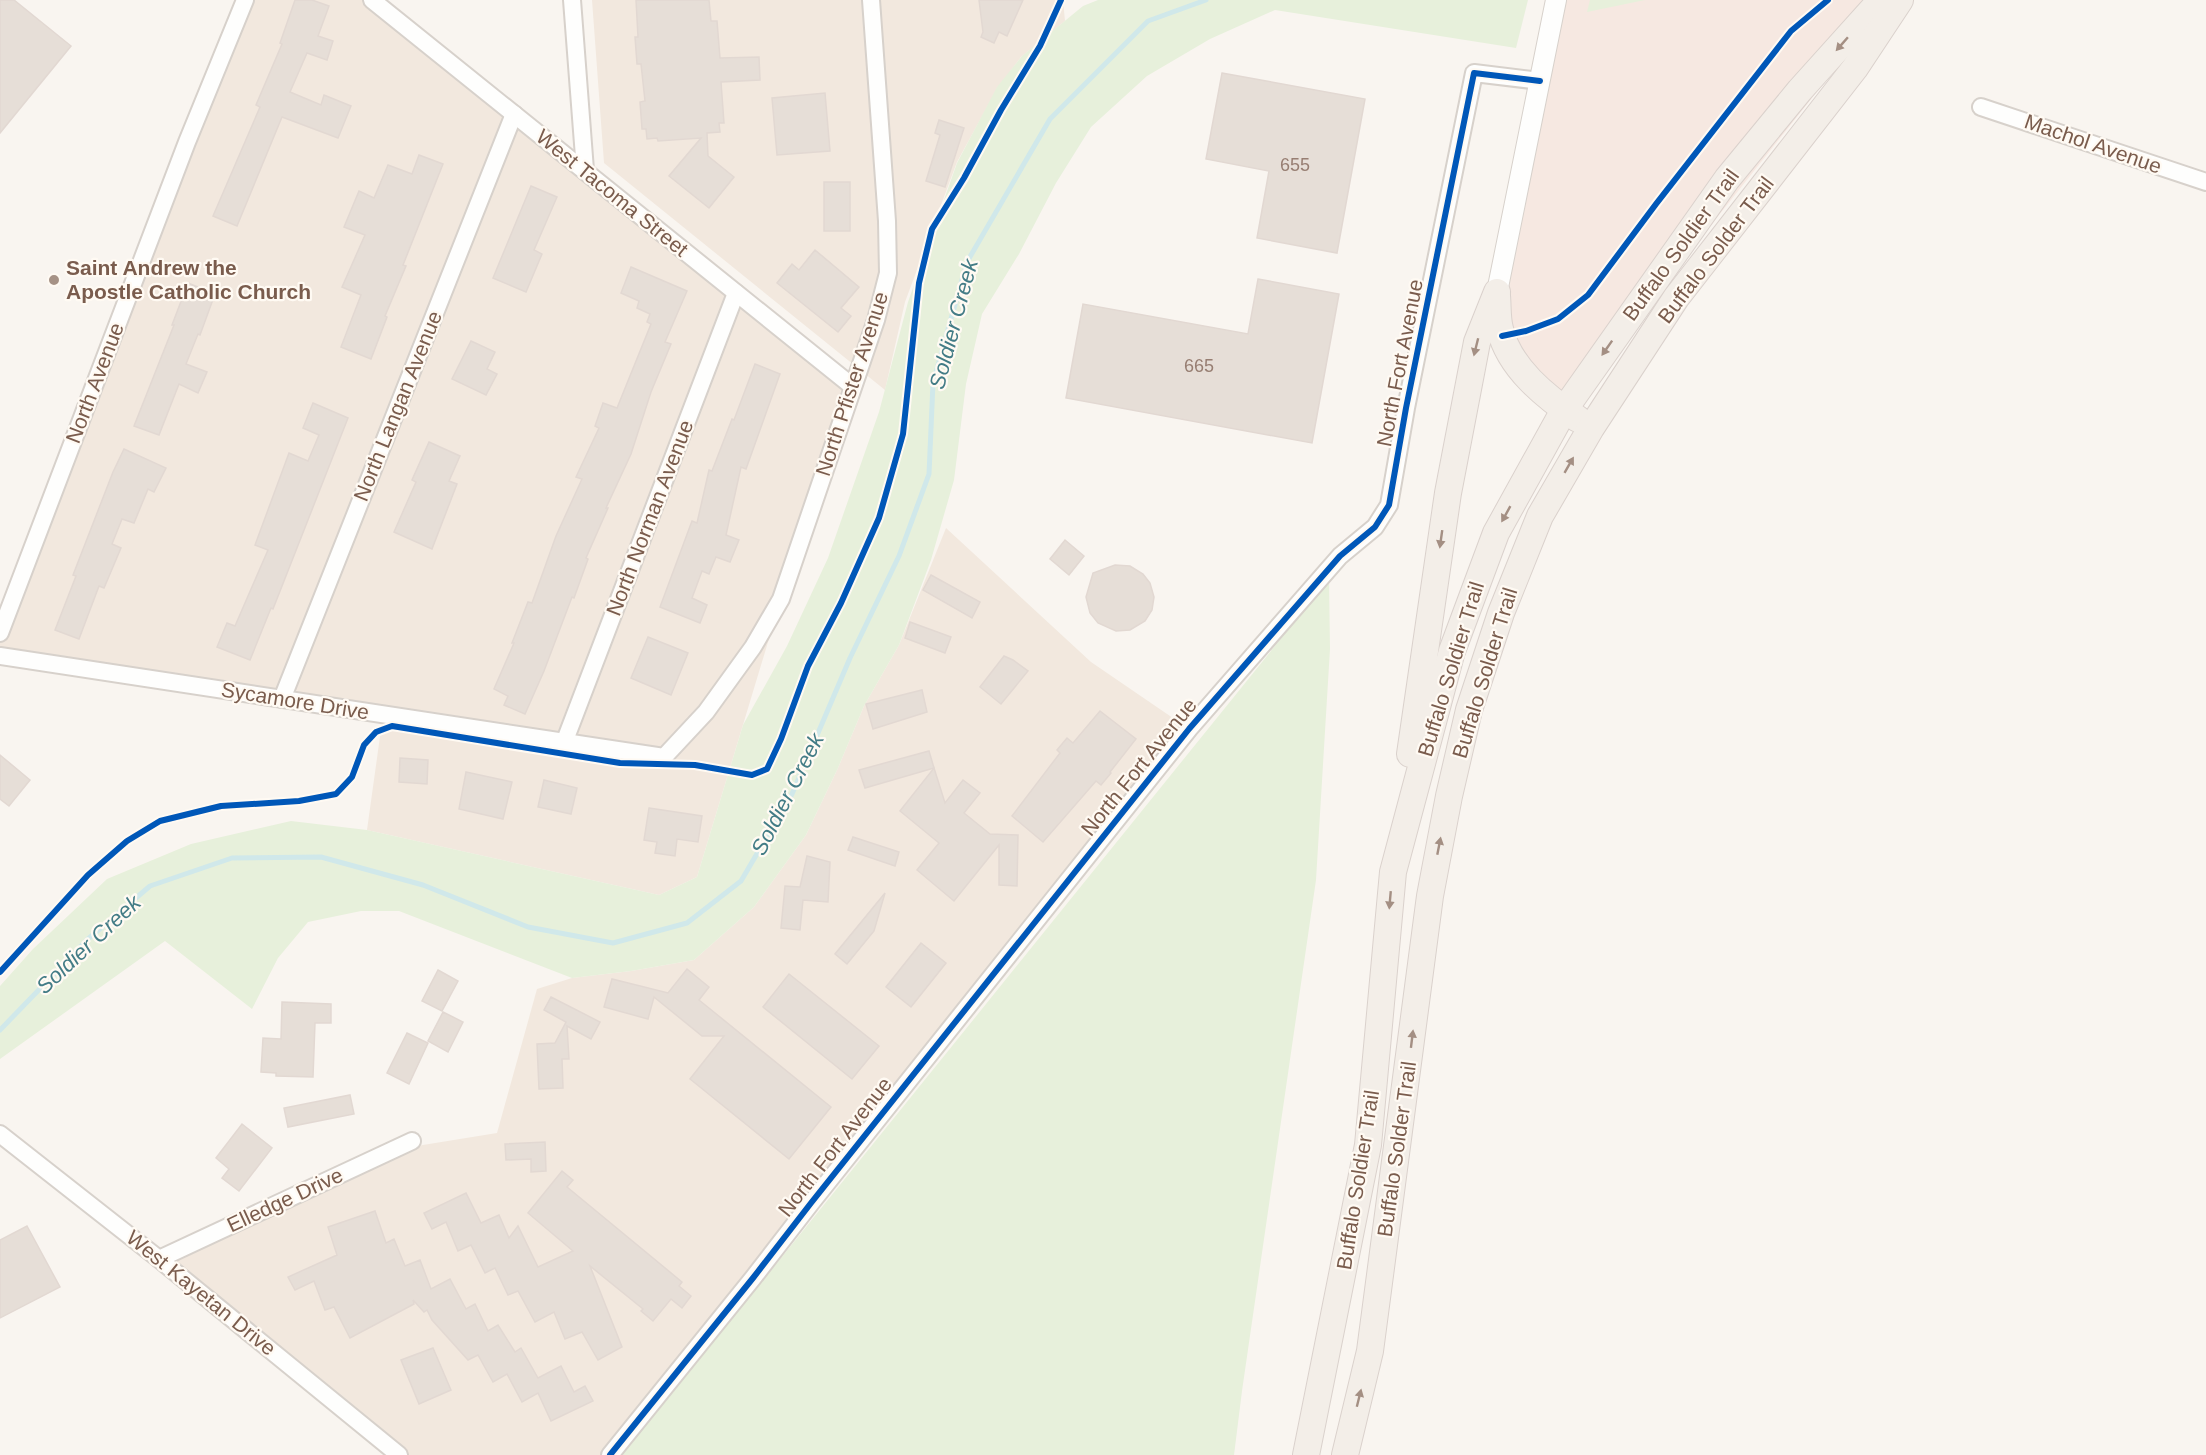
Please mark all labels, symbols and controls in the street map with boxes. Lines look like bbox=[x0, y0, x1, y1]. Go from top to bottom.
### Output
one-way arrow bbox=[1835, 36, 1848, 52]
street label: Machol Avenue bbox=[2022, 109, 2165, 178]
street label: West Tacoma Street bbox=[532, 124, 693, 261]
house number: 655 bbox=[1280, 155, 1310, 175]
street label: Buffalo Soldier Trail bbox=[1618, 164, 1743, 325]
street label: Buffalo Solder Trail bbox=[1653, 172, 1778, 327]
place label: Saint Andrew the Apostle Catholic Church bbox=[66, 256, 311, 303]
water label: Soldier Creek bbox=[924, 256, 983, 392]
marker: Saint Andrew the Apostle Catholic Church bbox=[47, 273, 61, 287]
street label: North Fort Avenue bbox=[1372, 277, 1427, 449]
street label: North Pfister Avenue bbox=[811, 289, 892, 479]
street label: North Langan Avenue bbox=[349, 307, 446, 504]
street label: North Avenue bbox=[61, 319, 128, 446]
one-way arrow bbox=[1471, 338, 1481, 356]
one-way arrow bbox=[1602, 340, 1614, 355]
house number: 665 bbox=[1184, 356, 1214, 376]
street label: North Norman Avenue bbox=[602, 417, 697, 619]
one-way arrow bbox=[1564, 457, 1575, 473]
one-way arrow bbox=[1501, 506, 1511, 523]
one-way arrow bbox=[1437, 530, 1446, 549]
street label: Buffalo Soldier Trail bbox=[1413, 579, 1488, 759]
street label: Buffalo Solder Trail bbox=[1448, 585, 1521, 761]
street label: Sycamore Drive bbox=[220, 677, 371, 724]
street label: North Fort Avenue bbox=[1076, 693, 1201, 840]
water label: Soldier Creek bbox=[746, 728, 829, 859]
one-way arrow bbox=[1435, 837, 1444, 856]
water label: Soldier Creek bbox=[31, 889, 146, 999]
one-way arrow bbox=[1385, 891, 1395, 910]
one-way arrow bbox=[1407, 1030, 1416, 1049]
street label: Buffalo Solder Trail bbox=[1373, 1060, 1420, 1238]
street label: North Fort Avenue bbox=[773, 1073, 896, 1221]
street label: Buffalo Soldier Trail bbox=[1332, 1088, 1383, 1271]
street label: Elledge Drive bbox=[223, 1163, 346, 1236]
street label: West Kayetan Drive bbox=[122, 1225, 281, 1360]
one-way arrow bbox=[1354, 1389, 1364, 1407]

